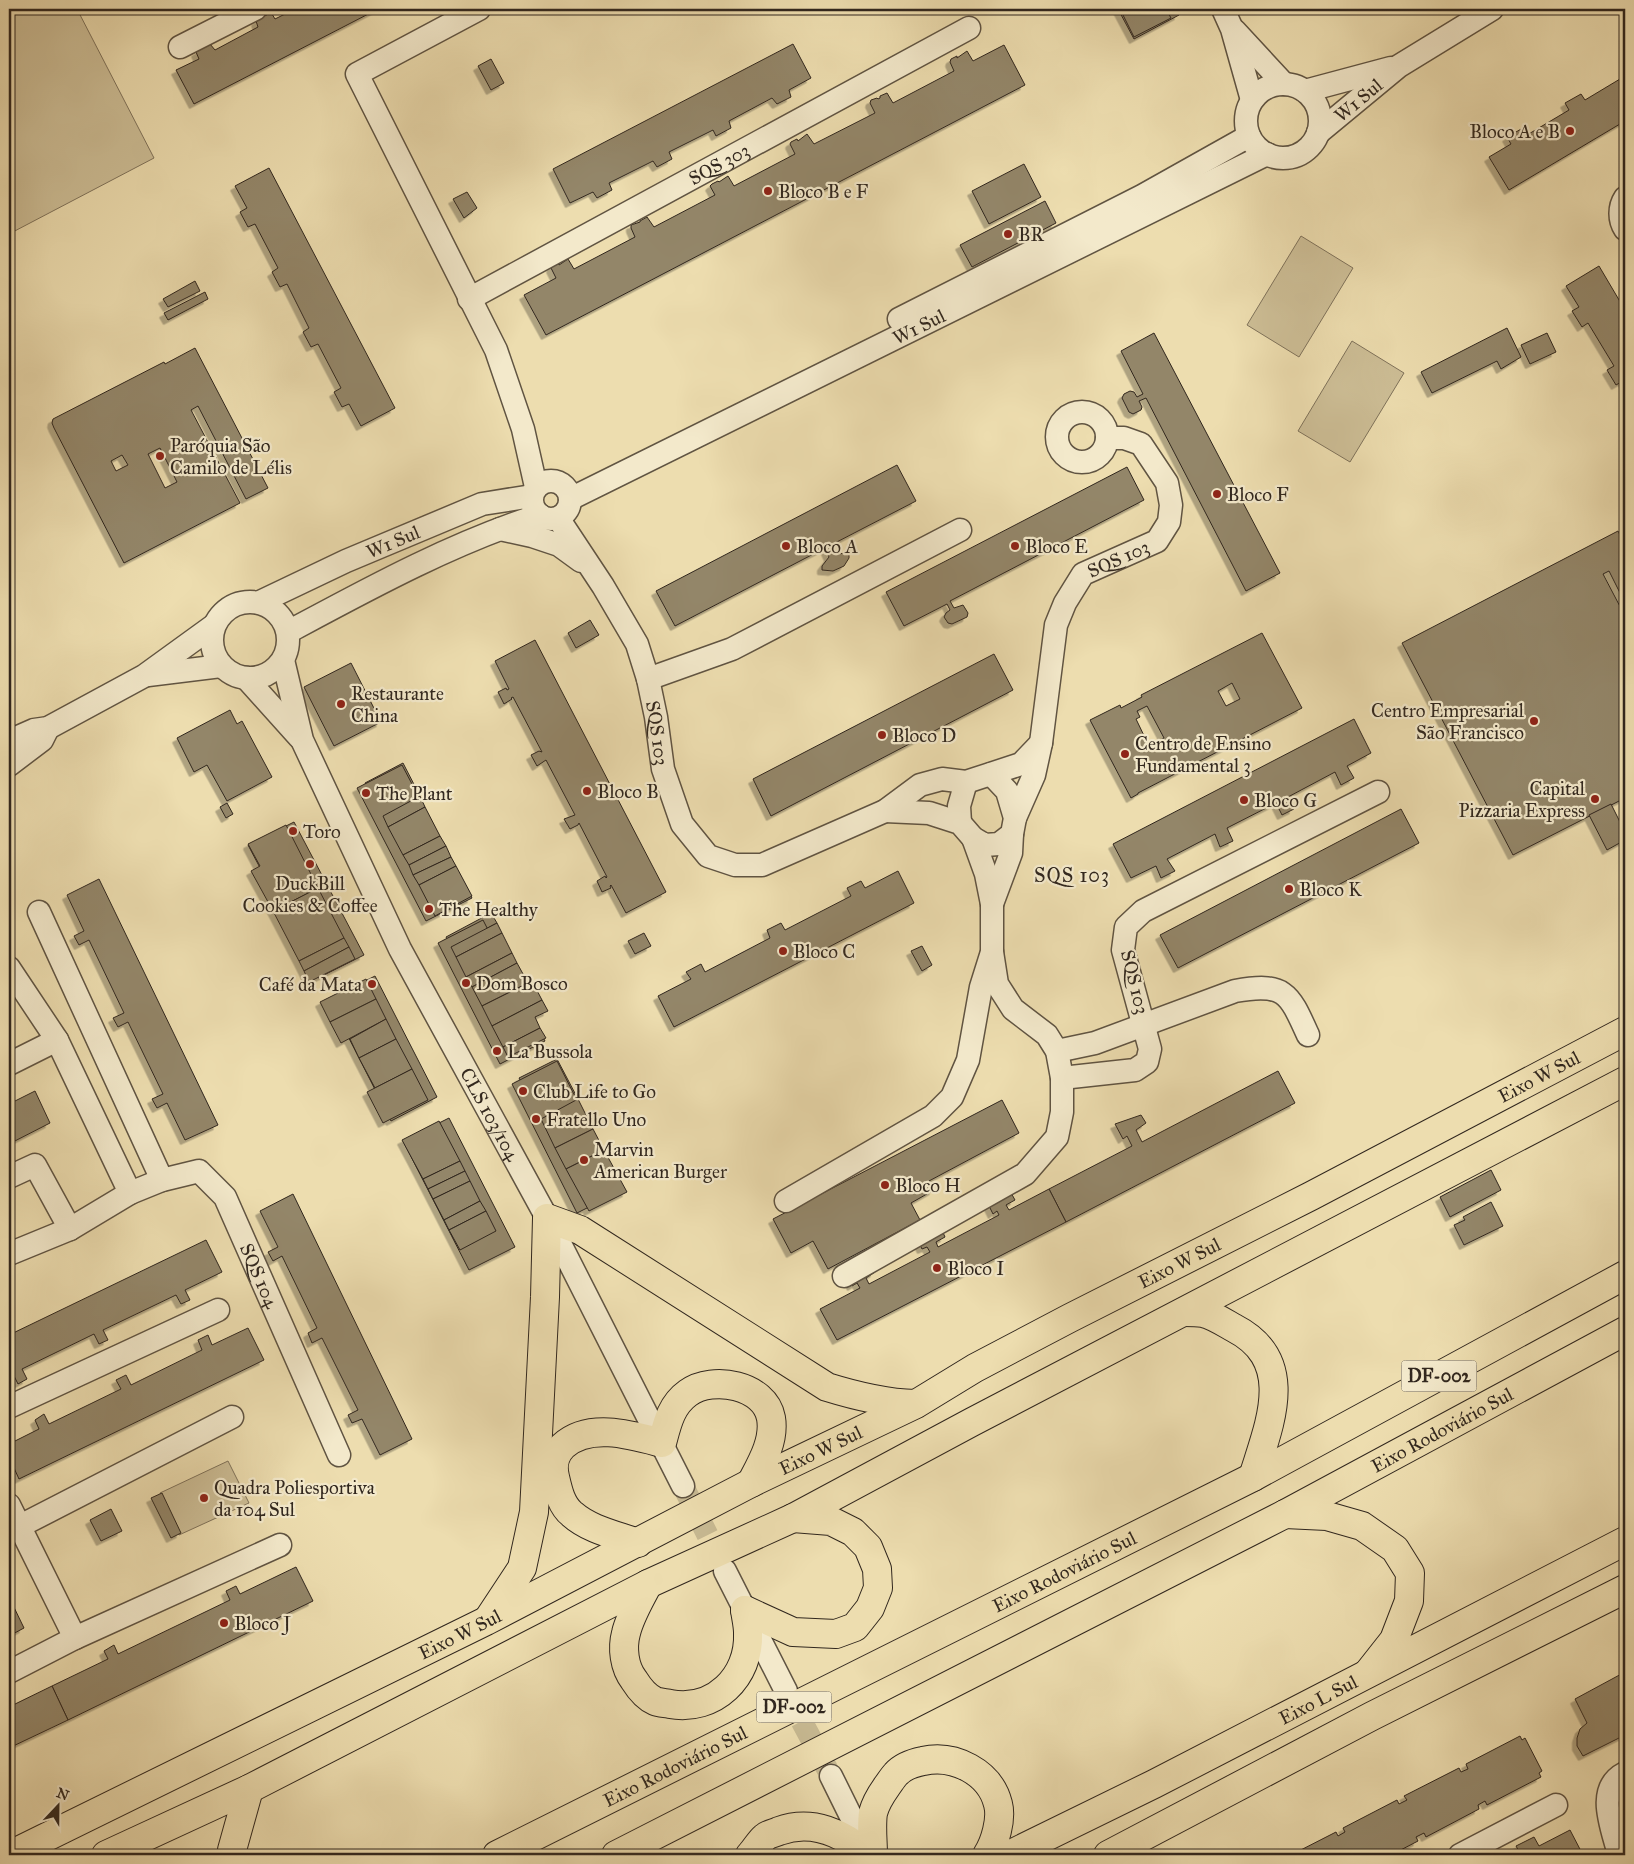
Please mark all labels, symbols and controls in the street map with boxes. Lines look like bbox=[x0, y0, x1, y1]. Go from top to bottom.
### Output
street label: W1 Sul bbox=[1329, 73, 1388, 127]
place label: Bloco A e B bbox=[1469, 120, 1560, 143]
marker: Bloco A e B bbox=[1564, 125, 1576, 137]
street label: SQS 303 bbox=[684, 138, 753, 189]
place label: Bloco B e F bbox=[778, 180, 869, 203]
marker: Bloco B e F bbox=[762, 185, 774, 197]
place label: BR bbox=[1018, 223, 1044, 246]
marker: BR bbox=[1002, 228, 1014, 240]
street label: W1 Sul bbox=[888, 303, 950, 349]
place label: Paróquia São Camilo de Lélis bbox=[170, 434, 292, 479]
marker: Paróquia São Camilo de Lélis bbox=[154, 450, 166, 462]
place label: Bloco F bbox=[1227, 483, 1289, 506]
marker: Bloco F bbox=[1211, 488, 1223, 500]
street label: W1 Sul bbox=[363, 520, 424, 563]
place label: Bloco A bbox=[796, 535, 858, 558]
place label: Bloco E bbox=[1025, 535, 1088, 558]
street label: SQS 103 bbox=[1083, 535, 1153, 582]
marker: Bloco A bbox=[780, 540, 792, 552]
marker: Bloco E bbox=[1009, 540, 1021, 552]
place label: Restaurante China bbox=[351, 682, 444, 727]
marker: Restaurante China bbox=[335, 698, 347, 710]
street label: SQS 103 bbox=[641, 698, 674, 767]
place label: Centro Empresarial São Francisco bbox=[1371, 699, 1525, 744]
marker: Centro Empresarial São Francisco bbox=[1528, 715, 1540, 727]
place label: Bloco D bbox=[892, 724, 956, 747]
marker: Bloco D bbox=[876, 729, 888, 741]
place label: Centro de Ensino Fundamental 3 bbox=[1135, 732, 1271, 777]
marker: Centro de Ensino Fundamental 3 bbox=[1119, 748, 1131, 760]
place label: Capital Pizzaria Express bbox=[1459, 777, 1586, 822]
place label: Bloco B bbox=[597, 780, 659, 803]
place label: The Plant bbox=[376, 782, 453, 805]
marker: Bloco B bbox=[581, 785, 593, 797]
marker: The Plant bbox=[360, 787, 372, 799]
place label: Bloco G bbox=[1254, 789, 1317, 812]
marker: Capital Pizzaria Express bbox=[1589, 793, 1601, 805]
marker: Bloco G bbox=[1238, 794, 1250, 806]
place label: Toro bbox=[303, 820, 341, 843]
marker: Toro bbox=[287, 825, 299, 837]
marker: DuckBill Cookies & Coffee bbox=[304, 858, 316, 870]
district label: SQS 103 bbox=[1034, 863, 1110, 887]
place label: DuckBill Cookies & Coffee bbox=[242, 872, 378, 917]
place label: Bloco K bbox=[1299, 878, 1362, 901]
marker: Bloco K bbox=[1283, 883, 1295, 895]
place label: The Healthy bbox=[439, 898, 539, 921]
marker: The Healthy bbox=[423, 903, 435, 915]
place label: Bloco C bbox=[793, 940, 855, 963]
marker: Bloco C bbox=[777, 945, 789, 957]
street label: SQS 103 bbox=[1116, 947, 1154, 1017]
place label: Dom Bosco bbox=[476, 972, 568, 995]
place label: Café da Mata bbox=[259, 973, 363, 996]
marker: Dom Bosco bbox=[460, 977, 472, 989]
marker: Café da Mata bbox=[366, 978, 378, 990]
place label: La Bussola bbox=[507, 1040, 593, 1063]
marker: La Bussola bbox=[491, 1045, 503, 1057]
street label: Eixo W Sul bbox=[1494, 1045, 1584, 1107]
street label: CLS 103/104 bbox=[455, 1063, 525, 1165]
place label: Club Life to Go bbox=[533, 1080, 656, 1103]
marker: Club Life to Go bbox=[517, 1085, 529, 1097]
place label: Fratello Uno bbox=[546, 1108, 647, 1131]
marker: Fratello Uno bbox=[530, 1113, 542, 1125]
place label: Marvin American Burger bbox=[593, 1138, 728, 1184]
marker: Marvin American Burger bbox=[578, 1154, 590, 1166]
place label: Bloco H bbox=[895, 1174, 961, 1197]
marker: Bloco H bbox=[879, 1179, 891, 1191]
street label: Eixo W Sul bbox=[1134, 1232, 1225, 1293]
street label: SQS 104 bbox=[235, 1239, 284, 1312]
place label: Bloco I bbox=[947, 1257, 1004, 1280]
marker: Bloco I bbox=[931, 1262, 943, 1274]
road number: DF-002 bbox=[1402, 1360, 1476, 1392]
street label: Eixo Rodoviário Sul bbox=[1367, 1382, 1517, 1477]
street label: Eixo W Sul bbox=[775, 1420, 866, 1479]
place label: Quadra Poliesportiva da 104 Sul bbox=[214, 1476, 376, 1521]
marker: Quadra Poliesportiva da 104 Sul bbox=[198, 1492, 210, 1504]
street label: Eixo Rodoviário Sul bbox=[988, 1526, 1141, 1617]
street label: Eixo W Sul bbox=[414, 1603, 506, 1664]
place label: Bloco J bbox=[234, 1612, 291, 1636]
marker: Bloco J bbox=[218, 1617, 230, 1629]
street label: Eixo L Sul bbox=[1275, 1669, 1362, 1729]
road number: DF-002 bbox=[756, 1691, 832, 1722]
street label: Eixo Rodoviário Sul bbox=[599, 1720, 751, 1812]
north arrow bbox=[32, 1782, 82, 1832]
text: N bbox=[54, 1784, 71, 1805]

